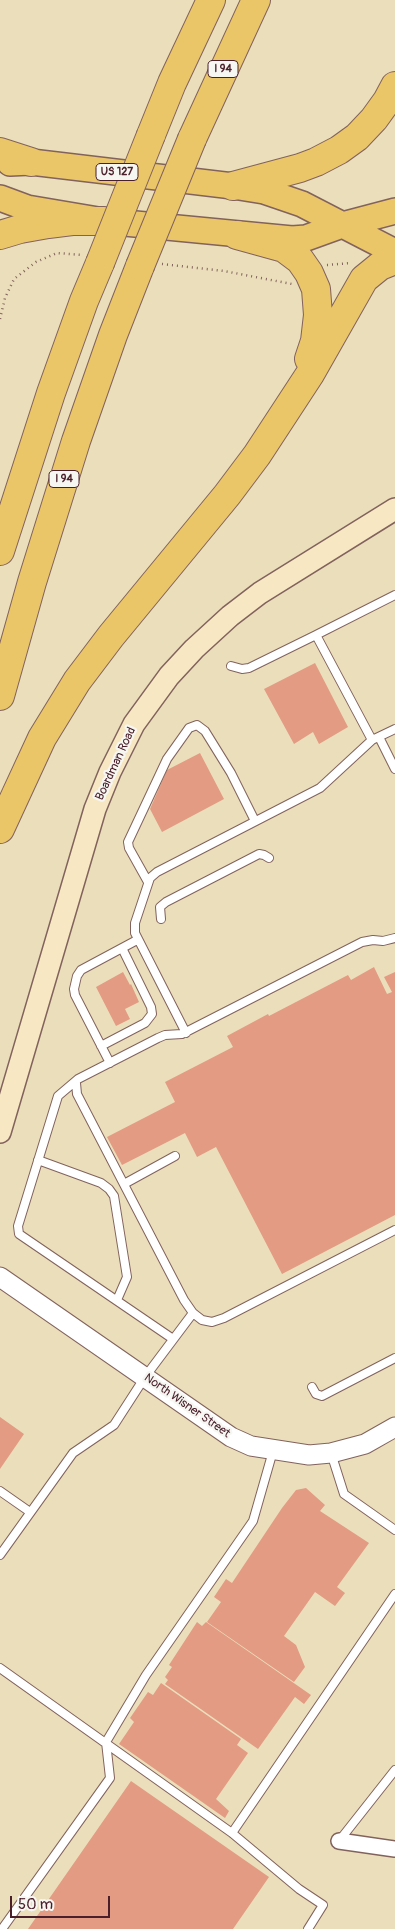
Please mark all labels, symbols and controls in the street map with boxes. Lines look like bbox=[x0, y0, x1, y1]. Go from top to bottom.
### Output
road number: I 94 bbox=[208, 61, 238, 78]
road number: US 127 bbox=[96, 163, 138, 180]
road number: I 94 bbox=[49, 470, 79, 488]
street label: Boardman Road bbox=[93, 725, 139, 803]
street label: North Wisner Street bbox=[141, 1371, 233, 1441]
scale bar bbox=[12, 1886, 112, 1918]
text: 50 m bbox=[18, 1895, 53, 1914]

